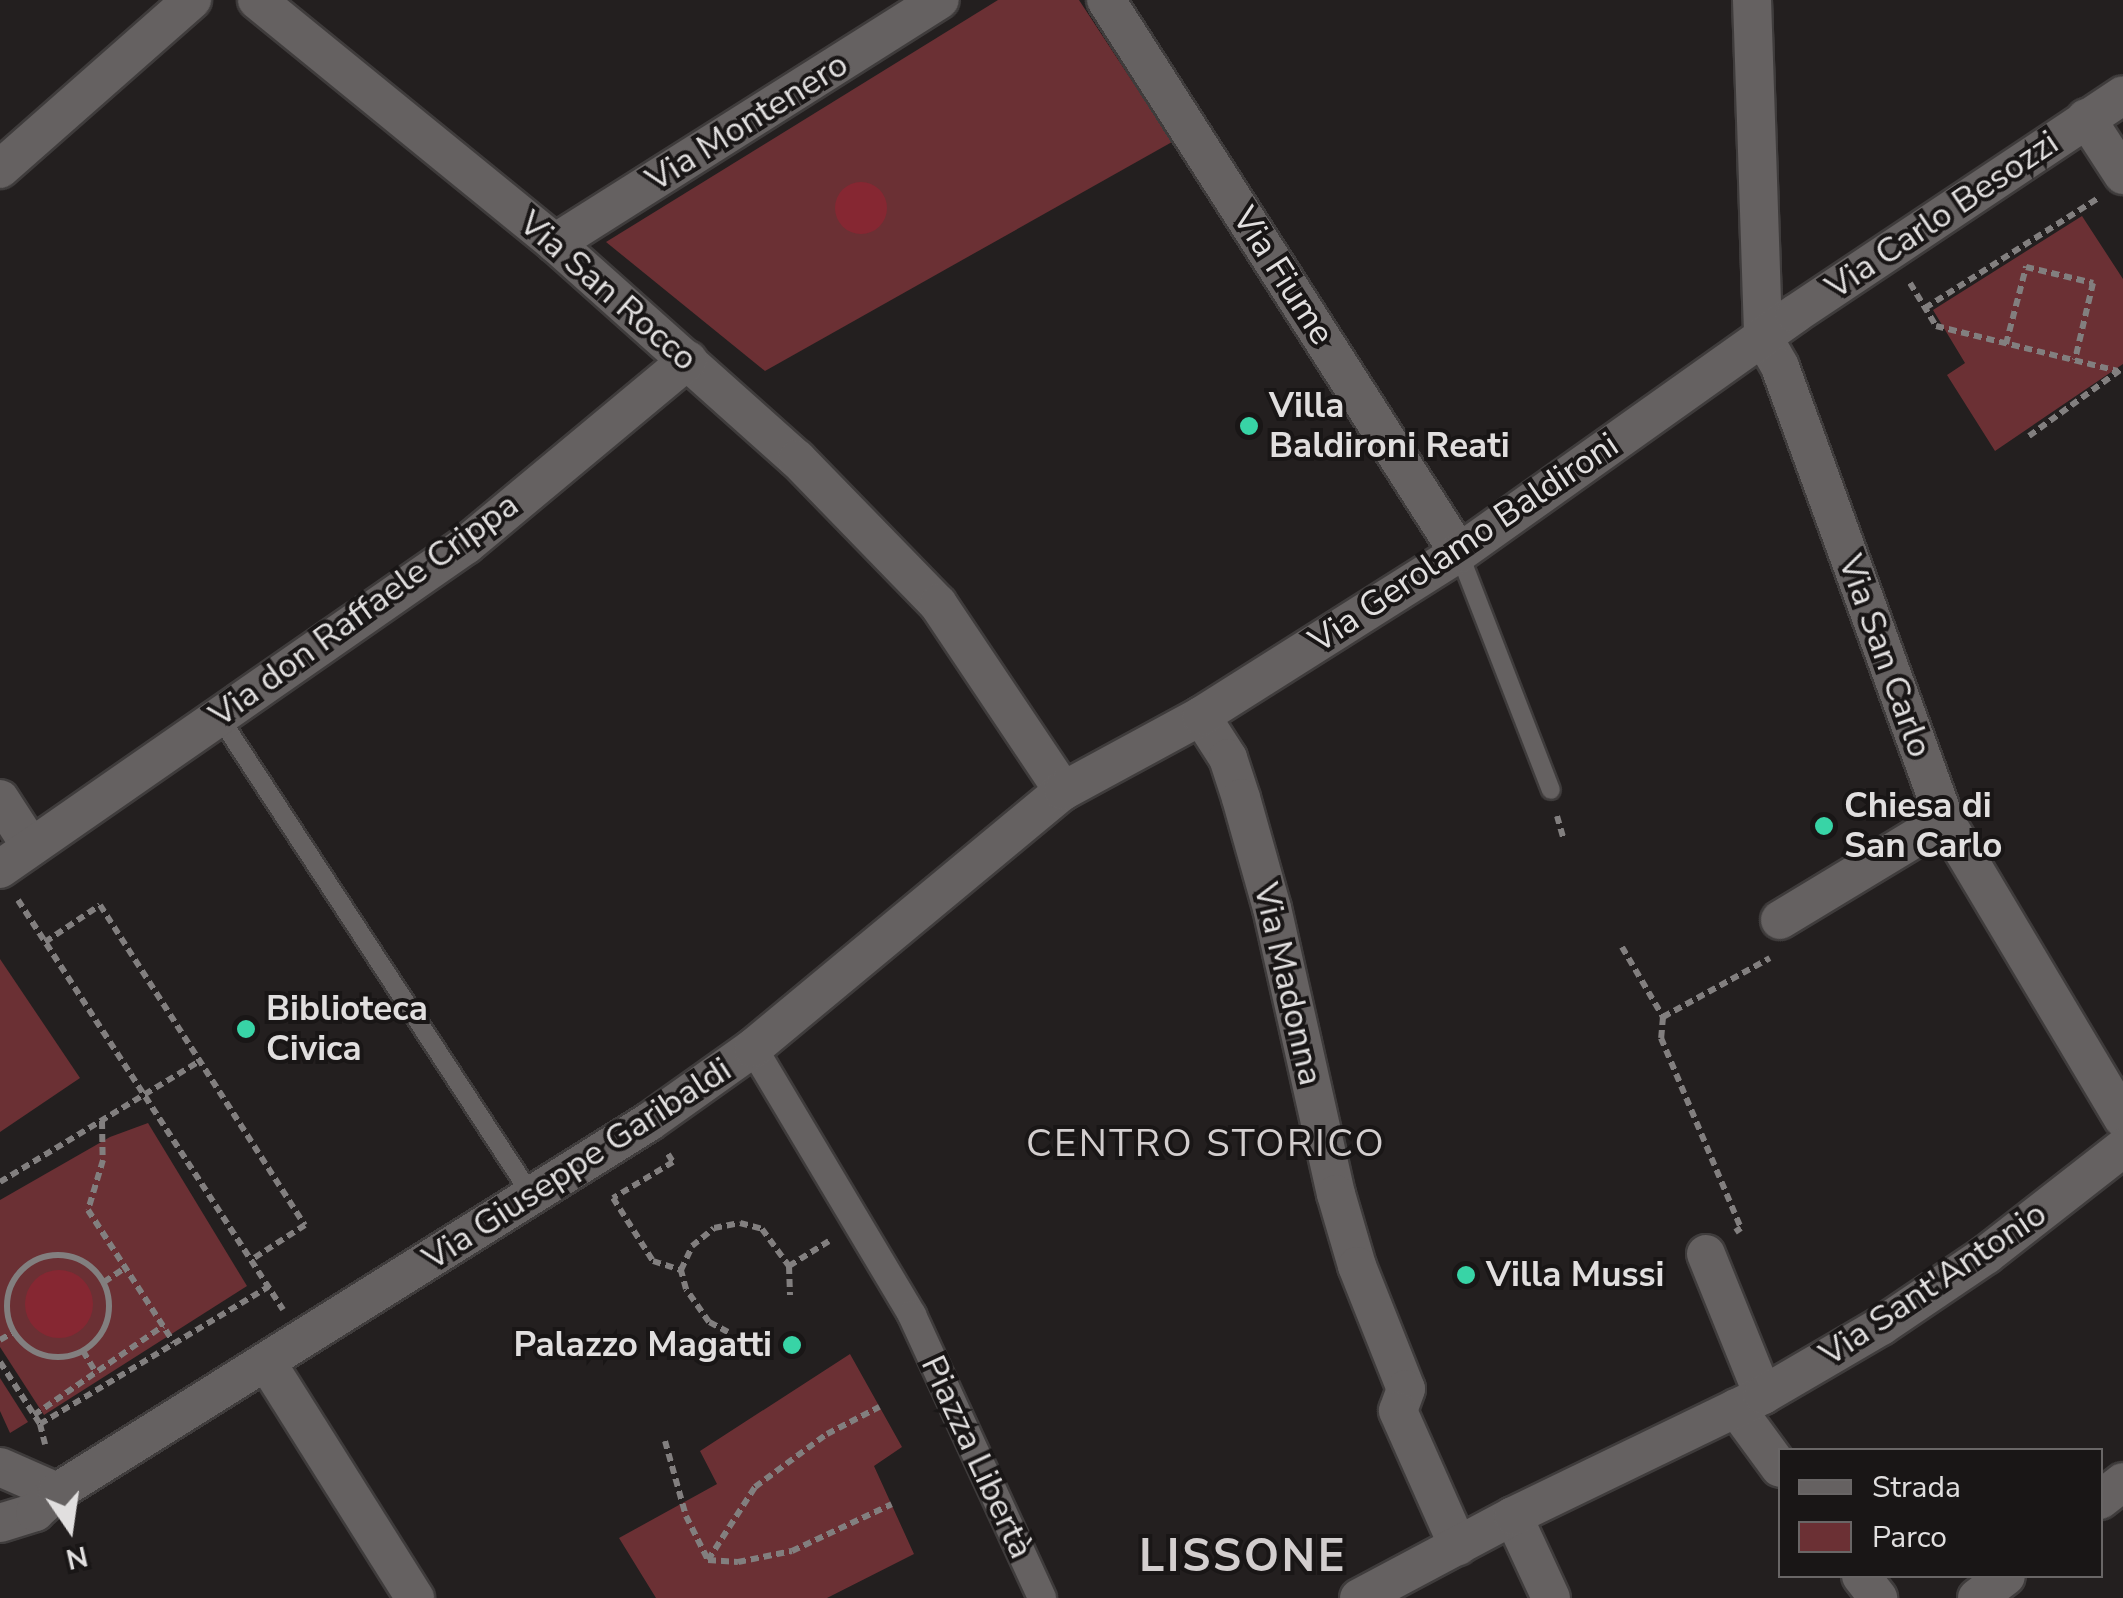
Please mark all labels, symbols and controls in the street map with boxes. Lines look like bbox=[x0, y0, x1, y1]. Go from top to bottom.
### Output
street label: Via Montenero bbox=[638, 43, 856, 201]
street label: Via Carlo Besozzi bbox=[1818, 122, 2066, 308]
street label: Via Fiume bbox=[1223, 199, 1343, 353]
street label: Via San Rocco bbox=[510, 202, 706, 380]
place label: Villa Baldironi Reati bbox=[1269, 385, 1510, 467]
marker: Villa Baldironi Reati bbox=[1238, 415, 1260, 437]
street label: Via Gerolamo Baldironi bbox=[1302, 424, 1626, 662]
street label: Via don Raffaele Crippa bbox=[201, 484, 527, 736]
street label: Via San Carlo bbox=[1829, 549, 1941, 763]
place label: Chiesa di San Carlo bbox=[1844, 785, 2002, 867]
marker: Chiesa di San Carlo bbox=[1813, 815, 1835, 837]
street label: Via Madonna bbox=[1244, 879, 1332, 1089]
place label: Biblioteca Civica bbox=[266, 988, 428, 1070]
marker: Biblioteca Civica bbox=[235, 1018, 257, 1040]
street label: Via Giuseppe Garibaldi bbox=[415, 1049, 739, 1279]
district label: CENTRO STORICO bbox=[1026, 1121, 1386, 1167]
street label: Via Sant'Antonio bbox=[1812, 1193, 2054, 1375]
place label: Villa Mussi bbox=[1486, 1254, 1665, 1296]
marker: Villa Mussi bbox=[1455, 1264, 1477, 1286]
place label: Palazzo Magatti bbox=[513, 1324, 772, 1366]
marker: Palazzo Magatti bbox=[781, 1334, 803, 1356]
street label: Piazza Libertà bbox=[912, 1349, 1042, 1565]
legend bbox=[1778, 1448, 2103, 1578]
text: Strada bbox=[1872, 1467, 1961, 1508]
north arrow bbox=[20, 1478, 120, 1578]
text: Parco bbox=[1872, 1517, 1947, 1558]
district label: LISSONE bbox=[1139, 1530, 1347, 1584]
text: N bbox=[62, 1536, 91, 1578]

